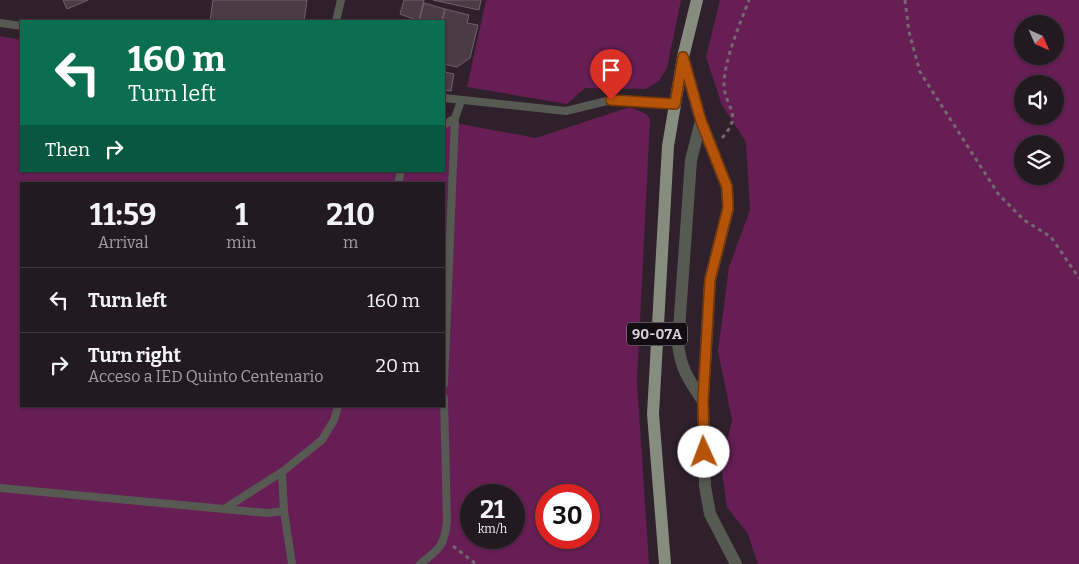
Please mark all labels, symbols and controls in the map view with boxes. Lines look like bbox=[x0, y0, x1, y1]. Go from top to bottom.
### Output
north arrow bbox=[1014, 15, 1064, 65]
map controls bbox=[1014, 15, 1064, 185]
text: 160 m bbox=[128, 38, 226, 80]
icon: left bbox=[45, 40, 110, 105]
pin bbox=[590, 49, 632, 100]
icon: arrive bbox=[597, 56, 625, 84]
button: sound bbox=[1014, 75, 1064, 125]
text: Turn left bbox=[128, 80, 216, 107]
icon: right bbox=[100, 135, 128, 163]
button: layers bbox=[1014, 135, 1064, 185]
text: Then bbox=[45, 138, 90, 161]
text: 11:59 bbox=[90, 197, 157, 233]
text: 1 bbox=[235, 197, 248, 233]
text: 210 bbox=[326, 197, 375, 233]
text: Arrival bbox=[98, 233, 149, 252]
text: min bbox=[226, 233, 256, 252]
text: m bbox=[343, 233, 358, 252]
icon: left bbox=[45, 286, 73, 314]
text: Turn left bbox=[88, 289, 167, 312]
text: 160 m bbox=[367, 289, 420, 312]
road number: 90-07A bbox=[627, 322, 687, 346]
text: Turn right bbox=[88, 344, 181, 367]
icon: right bbox=[45, 351, 73, 379]
text: 20 m bbox=[376, 354, 420, 377]
text: Acceso a IED Quinto Centenario bbox=[88, 367, 323, 386]
position arrow bbox=[677, 425, 729, 477]
speed limit sign: 30 bbox=[535, 484, 600, 549]
text: 21 bbox=[480, 495, 505, 525]
text: km/h bbox=[478, 522, 507, 536]

